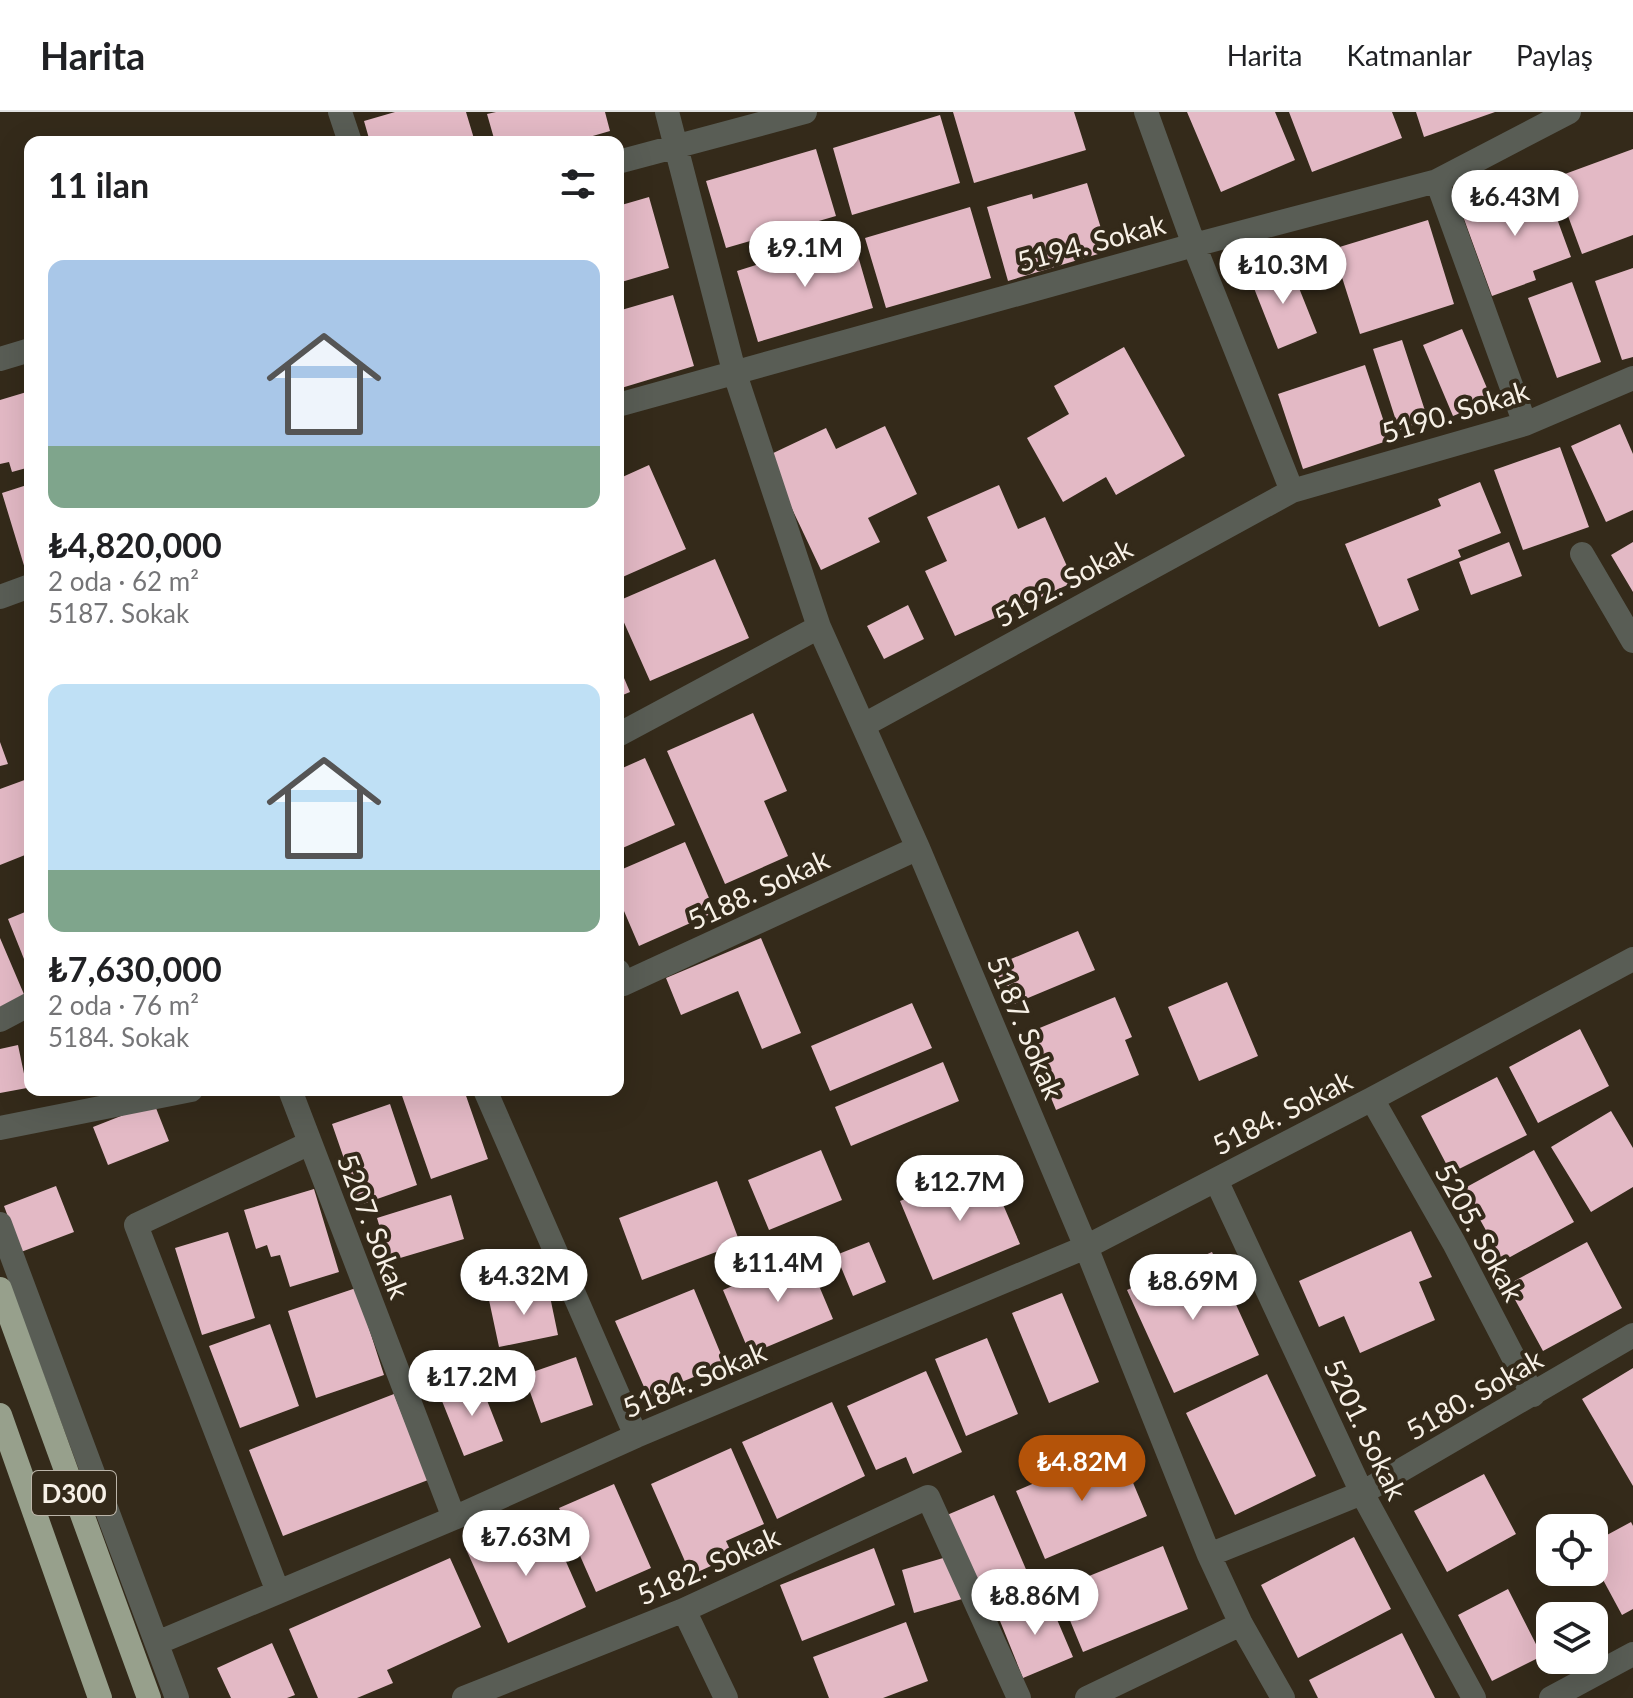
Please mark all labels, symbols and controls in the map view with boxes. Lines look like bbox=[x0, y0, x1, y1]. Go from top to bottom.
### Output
text: Harita bbox=[40, 32, 145, 78]
text: Harita bbox=[1227, 38, 1302, 72]
text: Katmanlar bbox=[1346, 38, 1472, 72]
text: Paylaş bbox=[1516, 38, 1593, 72]
icon: filters bbox=[556, 162, 600, 206]
text: 11 ilan bbox=[48, 164, 149, 205]
pin: ₺6.43M bbox=[1450, 170, 1580, 238]
text: ₺6.43M bbox=[1469, 180, 1561, 212]
street label: 5194. Sokak bbox=[1013, 206, 1170, 278]
pin: ₺9.1M bbox=[749, 221, 861, 289]
text: ₺9.1M bbox=[767, 231, 843, 263]
pin: ₺10.3M bbox=[1218, 238, 1348, 306]
text: ₺10.3M bbox=[1237, 248, 1329, 280]
icon: home bbox=[252, 312, 396, 456]
street label: 5190. Sokak bbox=[1377, 372, 1533, 449]
text: ₺4,820,000 bbox=[48, 524, 222, 565]
street label: 5192. Sokak bbox=[988, 530, 1138, 634]
text: 2 oda · 62 m² bbox=[48, 565, 199, 597]
text: 5187. Sokak bbox=[48, 597, 189, 629]
icon: home bbox=[252, 736, 396, 880]
street label: 5188. Sokak bbox=[682, 841, 835, 937]
text: ₺7,630,000 bbox=[48, 948, 222, 989]
street label: 5187. Sokak bbox=[981, 950, 1072, 1104]
text: 2 oda · 76 m² bbox=[48, 989, 199, 1021]
text: 5184. Sokak bbox=[48, 1021, 189, 1053]
street label: 5184. Sokak bbox=[1207, 1062, 1358, 1162]
street label: 5207. Sokak bbox=[331, 1149, 417, 1304]
pin: ₺12.7M bbox=[895, 1155, 1025, 1223]
street label: 5205. Sokak bbox=[1428, 1157, 1532, 1307]
text: ₺12.7M bbox=[914, 1165, 1006, 1197]
pin: ₺11.4M bbox=[713, 1236, 843, 1304]
text: ₺11.4M bbox=[732, 1246, 824, 1278]
pin: ₺4.32M bbox=[459, 1249, 589, 1317]
pin: ₺8.69M bbox=[1128, 1254, 1258, 1322]
text: ₺4.32M bbox=[478, 1259, 570, 1291]
text: ₺8.69M bbox=[1147, 1264, 1239, 1296]
street label: 5184. Sokak bbox=[617, 1333, 771, 1424]
street label: 5180. Sokak bbox=[1400, 1341, 1549, 1447]
pin: ₺17.2M bbox=[407, 1350, 537, 1418]
street label: 5201. Sokak bbox=[1317, 1353, 1415, 1505]
text: ₺17.2M bbox=[426, 1360, 518, 1392]
pin: ₺4.82M bbox=[1017, 1435, 1147, 1503]
text: ₺4.82M bbox=[1036, 1445, 1128, 1477]
road number: D300 bbox=[32, 1471, 116, 1515]
pin: ₺7.63M bbox=[461, 1510, 591, 1578]
map controls bbox=[1536, 1514, 1608, 1674]
button: locate bbox=[1536, 1514, 1608, 1586]
street label: 5182. Sokak bbox=[632, 1518, 785, 1611]
text: ₺7.63M bbox=[480, 1520, 572, 1552]
pin: ₺8.86M bbox=[970, 1569, 1100, 1637]
text: ₺8.86M bbox=[989, 1579, 1081, 1611]
button: layers bbox=[1536, 1602, 1608, 1674]

